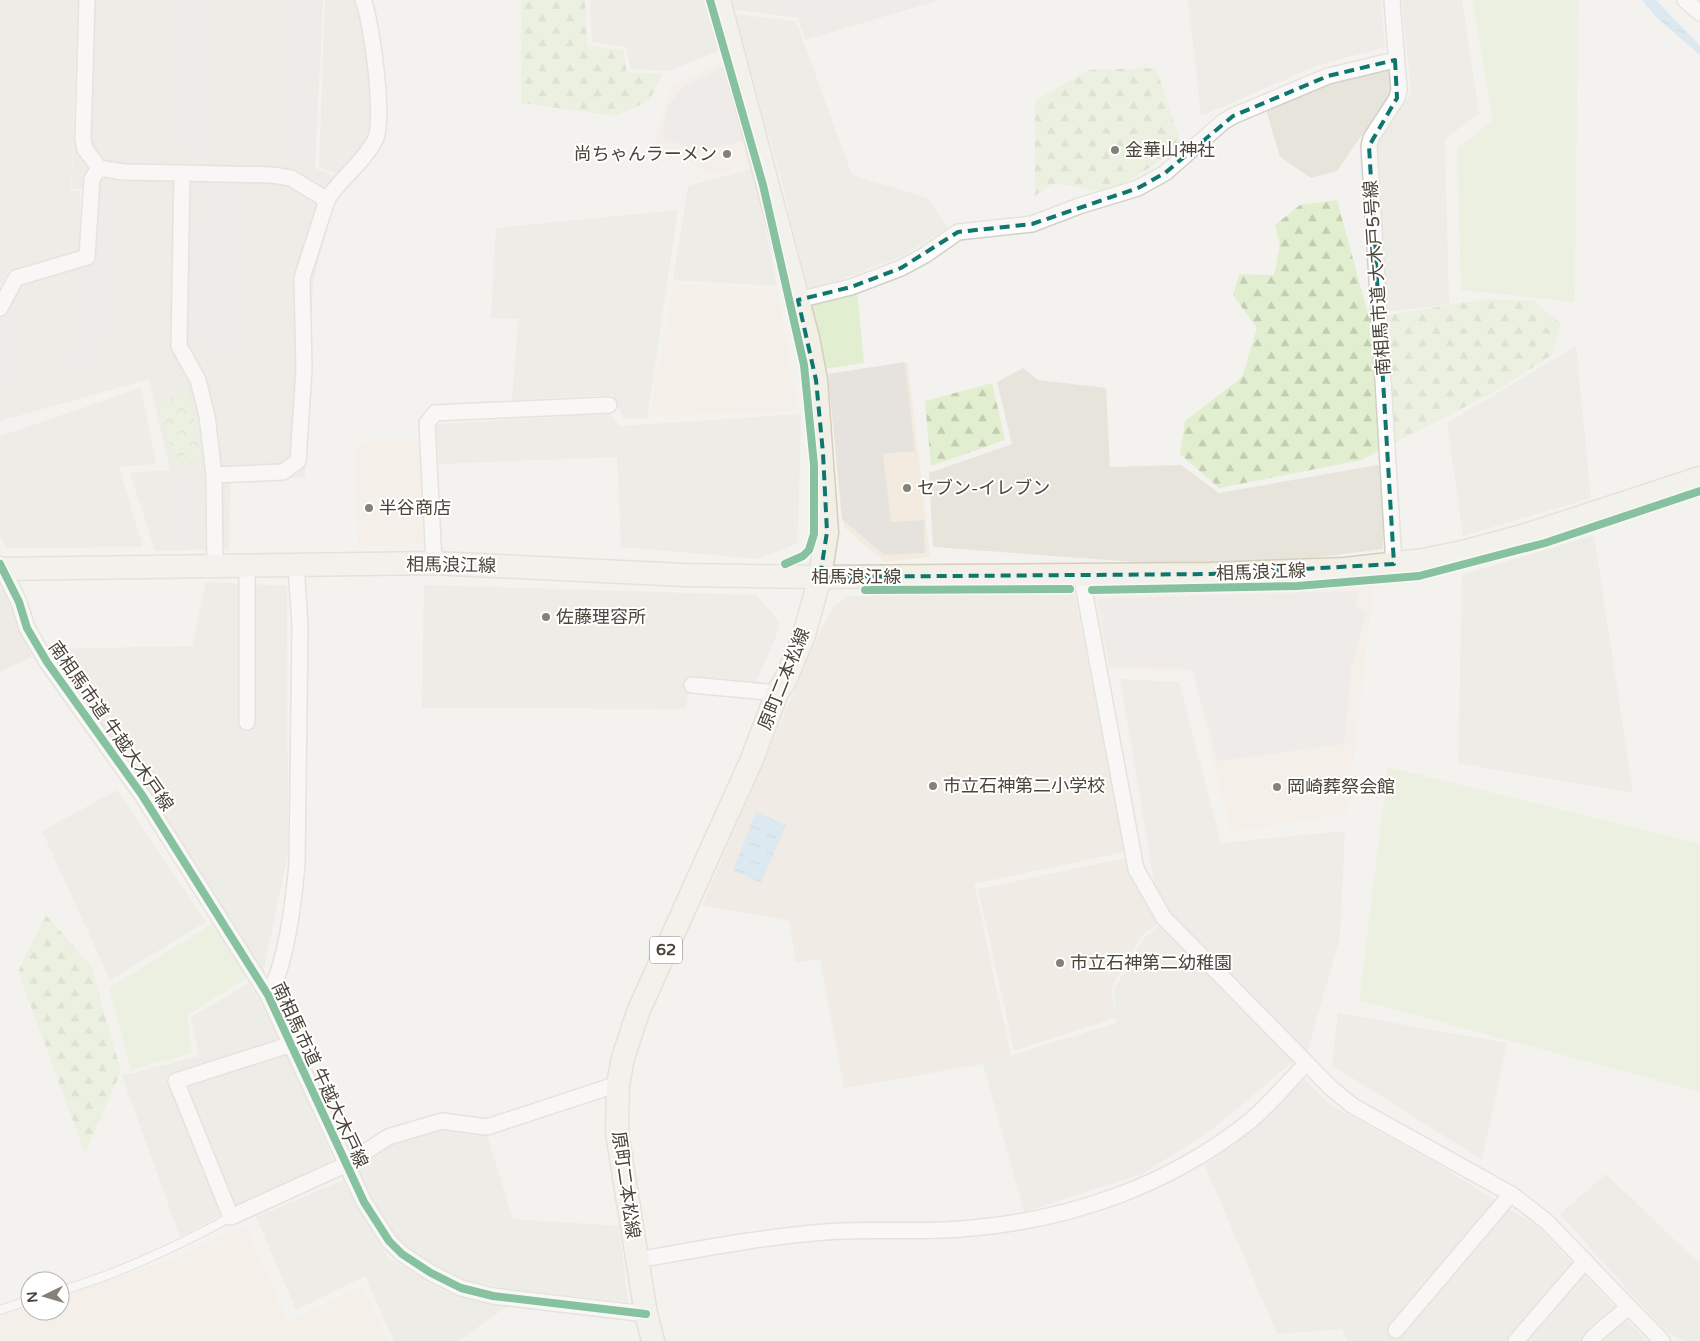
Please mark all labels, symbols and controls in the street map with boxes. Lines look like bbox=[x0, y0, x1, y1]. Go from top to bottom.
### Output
place label: 金華山神社 bbox=[1125, 139, 1215, 161]
place label: 尚ちゃんラーメン bbox=[574, 143, 717, 165]
marker: 金華山神社 bbox=[1109, 144, 1121, 156]
marker: 尚ちゃんラーメン bbox=[721, 148, 733, 160]
street label: 南相馬市道 大木戸5号線 bbox=[1359, 179, 1395, 377]
place label: セブン-イレブン bbox=[917, 477, 1050, 499]
marker: セブン-イレブン bbox=[901, 482, 913, 494]
place label: 半谷商店 bbox=[379, 497, 451, 519]
marker: 半谷商店 bbox=[363, 502, 375, 514]
street label: 相馬浪江線 bbox=[406, 553, 496, 577]
street label: 相馬浪江線 bbox=[1216, 559, 1306, 585]
street label: 相馬浪江線 bbox=[811, 566, 901, 588]
place label: 佐藤理容所 bbox=[556, 606, 646, 628]
marker: 佐藤理容所 bbox=[540, 611, 552, 623]
street label: 原町二本松線 bbox=[754, 625, 814, 733]
street label: 南相馬市道 牛越大木戸線 bbox=[44, 637, 178, 815]
place label: 市立石神第二小学校 bbox=[943, 775, 1105, 797]
place label: 岡崎葬祭会館 bbox=[1287, 776, 1395, 798]
marker: 市立石神第二小学校 bbox=[927, 780, 939, 792]
marker: 岡崎葬祭会館 bbox=[1271, 781, 1283, 793]
road number: 62 bbox=[650, 936, 682, 964]
place label: 市立石神第二幼稚園 bbox=[1070, 952, 1232, 974]
marker: 市立石神第二幼稚園 bbox=[1054, 957, 1066, 969]
street label: 南相馬市道 牛越大木戸線 bbox=[267, 979, 373, 1171]
street label: 原町二本松線 bbox=[608, 1130, 644, 1240]
north arrow bbox=[20, 1271, 70, 1321]
text: N bbox=[24, 1291, 42, 1303]

